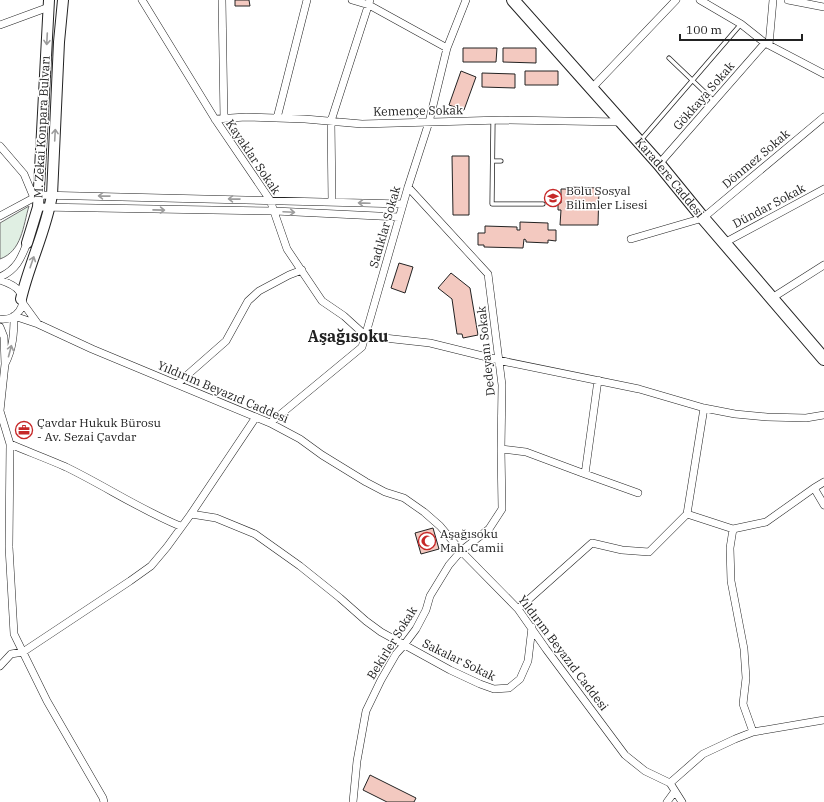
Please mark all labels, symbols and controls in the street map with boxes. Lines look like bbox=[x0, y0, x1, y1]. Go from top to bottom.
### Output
scale bar bbox=[680, 16, 802, 42]
text: 100 m bbox=[686, 22, 722, 37]
one-way arrow bbox=[44, 32, 51, 45]
street label: M. Zekai Konpara Bulvarı bbox=[30, 55, 53, 199]
street label: Gökkaya Sokak bbox=[670, 58, 737, 133]
street label: Kemençe Sokak bbox=[373, 102, 463, 119]
street label: Kayaklar Sokak bbox=[223, 116, 284, 197]
street label: Dönmez Sokak bbox=[719, 126, 793, 191]
one-way arrow bbox=[51, 129, 59, 142]
street label: Karadere Caddesi bbox=[632, 134, 708, 221]
street label: Dündar Sokak bbox=[730, 180, 808, 231]
place label: Bolu Sosyal Bilimler Lisesi bbox=[566, 183, 648, 212]
street label: Sadıklar Sokak bbox=[366, 184, 403, 269]
school or university icon: Bolu Sosyal Bilimler Lisesi bbox=[543, 188, 563, 208]
one-way arrow bbox=[98, 192, 111, 200]
one-way arrow bbox=[228, 195, 241, 203]
one-way arrow bbox=[358, 199, 371, 207]
one-way arrow bbox=[152, 206, 165, 213]
one-way arrow bbox=[282, 208, 295, 215]
one-way arrow bbox=[29, 255, 36, 268]
street label: Dedeyanı Sokak bbox=[473, 305, 498, 397]
district label: Aşağısoku bbox=[308, 326, 388, 346]
one-way arrow bbox=[7, 345, 14, 358]
street label: Yıldırım Beyazıd Caddesi bbox=[155, 357, 291, 426]
place label: Çavdar Hukuk Bürosu - Av. Sezai Çavdar bbox=[37, 415, 162, 444]
office icon: Çavdar Hukuk Bürosu - Av. Sezai Çavdar bbox=[14, 420, 34, 440]
place label: Aşağısoku Mah. Camii bbox=[440, 526, 504, 555]
mosque icon: Aşağısoku Mah. Camii bbox=[417, 531, 437, 551]
street label: Yıldırım Beyazıd Caddesi bbox=[515, 592, 612, 714]
street label: Bekirler Sokak bbox=[363, 604, 420, 682]
street label: Sakalar Sokak bbox=[420, 635, 498, 684]

